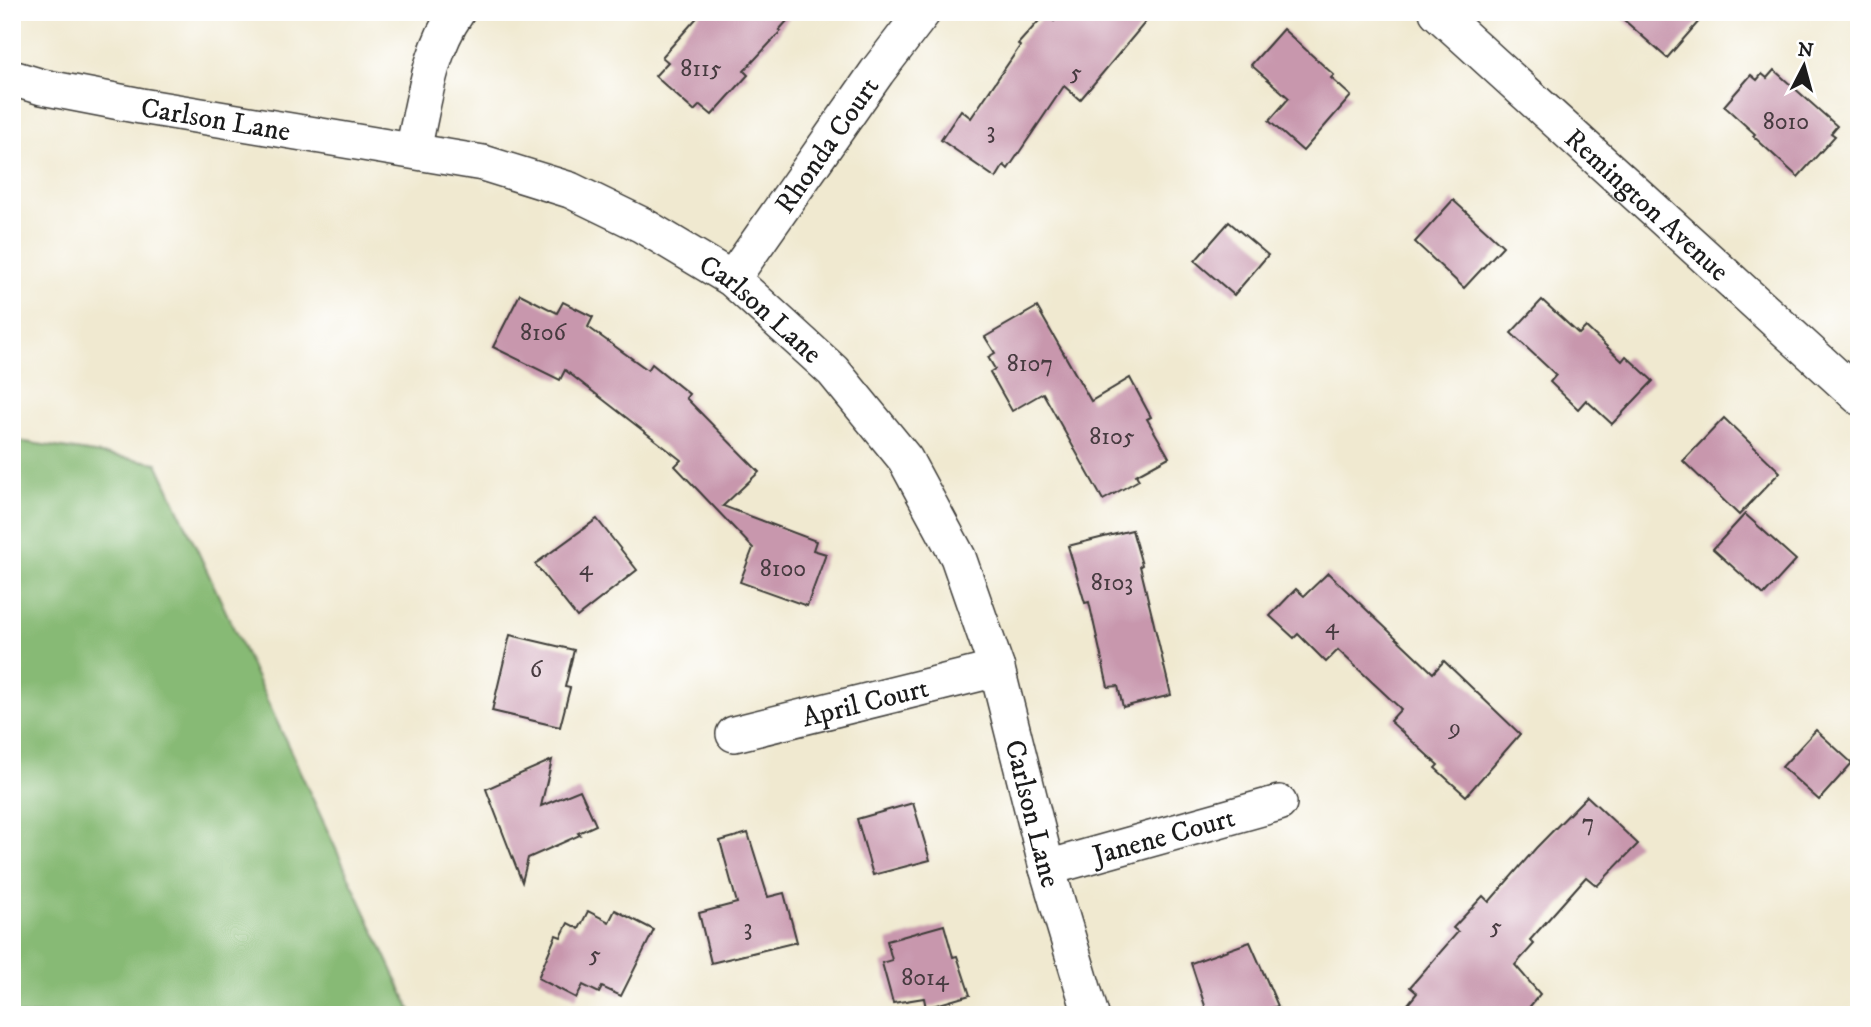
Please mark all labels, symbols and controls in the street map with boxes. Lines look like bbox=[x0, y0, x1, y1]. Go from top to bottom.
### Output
north arrow bbox=[1770, 32, 1840, 102]
text: N bbox=[1797, 38, 1815, 63]
house number: 8115 bbox=[680, 54, 722, 84]
house number: 5 bbox=[1070, 58, 1082, 88]
street label: Rhonda Court bbox=[768, 71, 887, 220]
street label: Carlson Lane bbox=[138, 90, 293, 150]
house number: 8010 bbox=[1763, 107, 1809, 137]
house number: 3 bbox=[987, 116, 995, 146]
street label: Remington Avenue bbox=[1557, 121, 1736, 289]
street label: Carlson Lane bbox=[693, 248, 829, 372]
house number: 8106 bbox=[520, 318, 568, 348]
house number: 8107 bbox=[1007, 349, 1053, 379]
house number: 8105 bbox=[1089, 422, 1135, 452]
house number: 4 bbox=[579, 553, 594, 583]
house number: 8100 bbox=[760, 554, 806, 584]
house number: 8103 bbox=[1091, 568, 1133, 598]
house number: 4 bbox=[1325, 611, 1340, 641]
house number: 6 bbox=[530, 655, 544, 685]
street label: April Court bbox=[799, 671, 932, 736]
house number: 9 bbox=[1448, 713, 1461, 743]
street label: Carlson Lane bbox=[996, 736, 1068, 892]
street label: Janene Court bbox=[1086, 800, 1239, 874]
house number: 7 bbox=[1582, 808, 1594, 838]
house number: 5 bbox=[1490, 912, 1502, 942]
house number: 3 bbox=[744, 913, 752, 943]
house number: 5 bbox=[589, 940, 601, 970]
house number: 8014 bbox=[901, 963, 950, 993]

